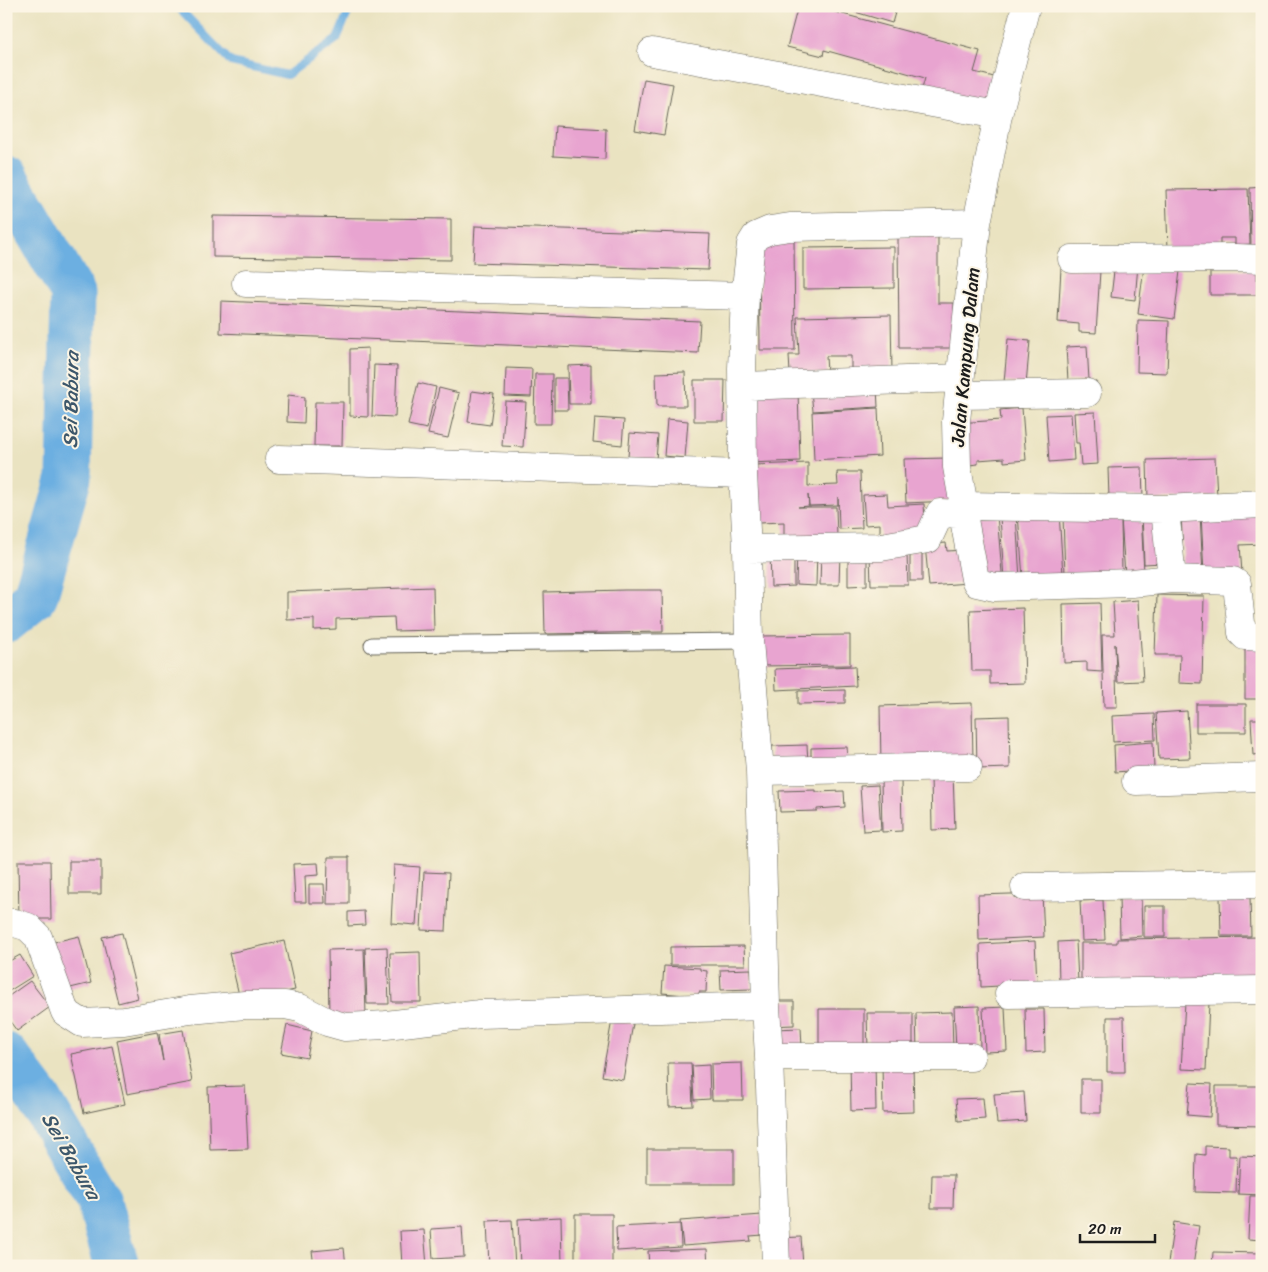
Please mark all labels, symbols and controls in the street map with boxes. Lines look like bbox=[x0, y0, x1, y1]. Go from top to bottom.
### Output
street label: Jalan Kampung Dalam bbox=[941, 266, 989, 449]
water label: Sei Babura bbox=[53, 349, 89, 448]
water label: Sei Babura bbox=[32, 1106, 112, 1209]
scale bar bbox=[1080, 1212, 1156, 1244]
text: 20 m bbox=[1088, 1216, 1122, 1242]

